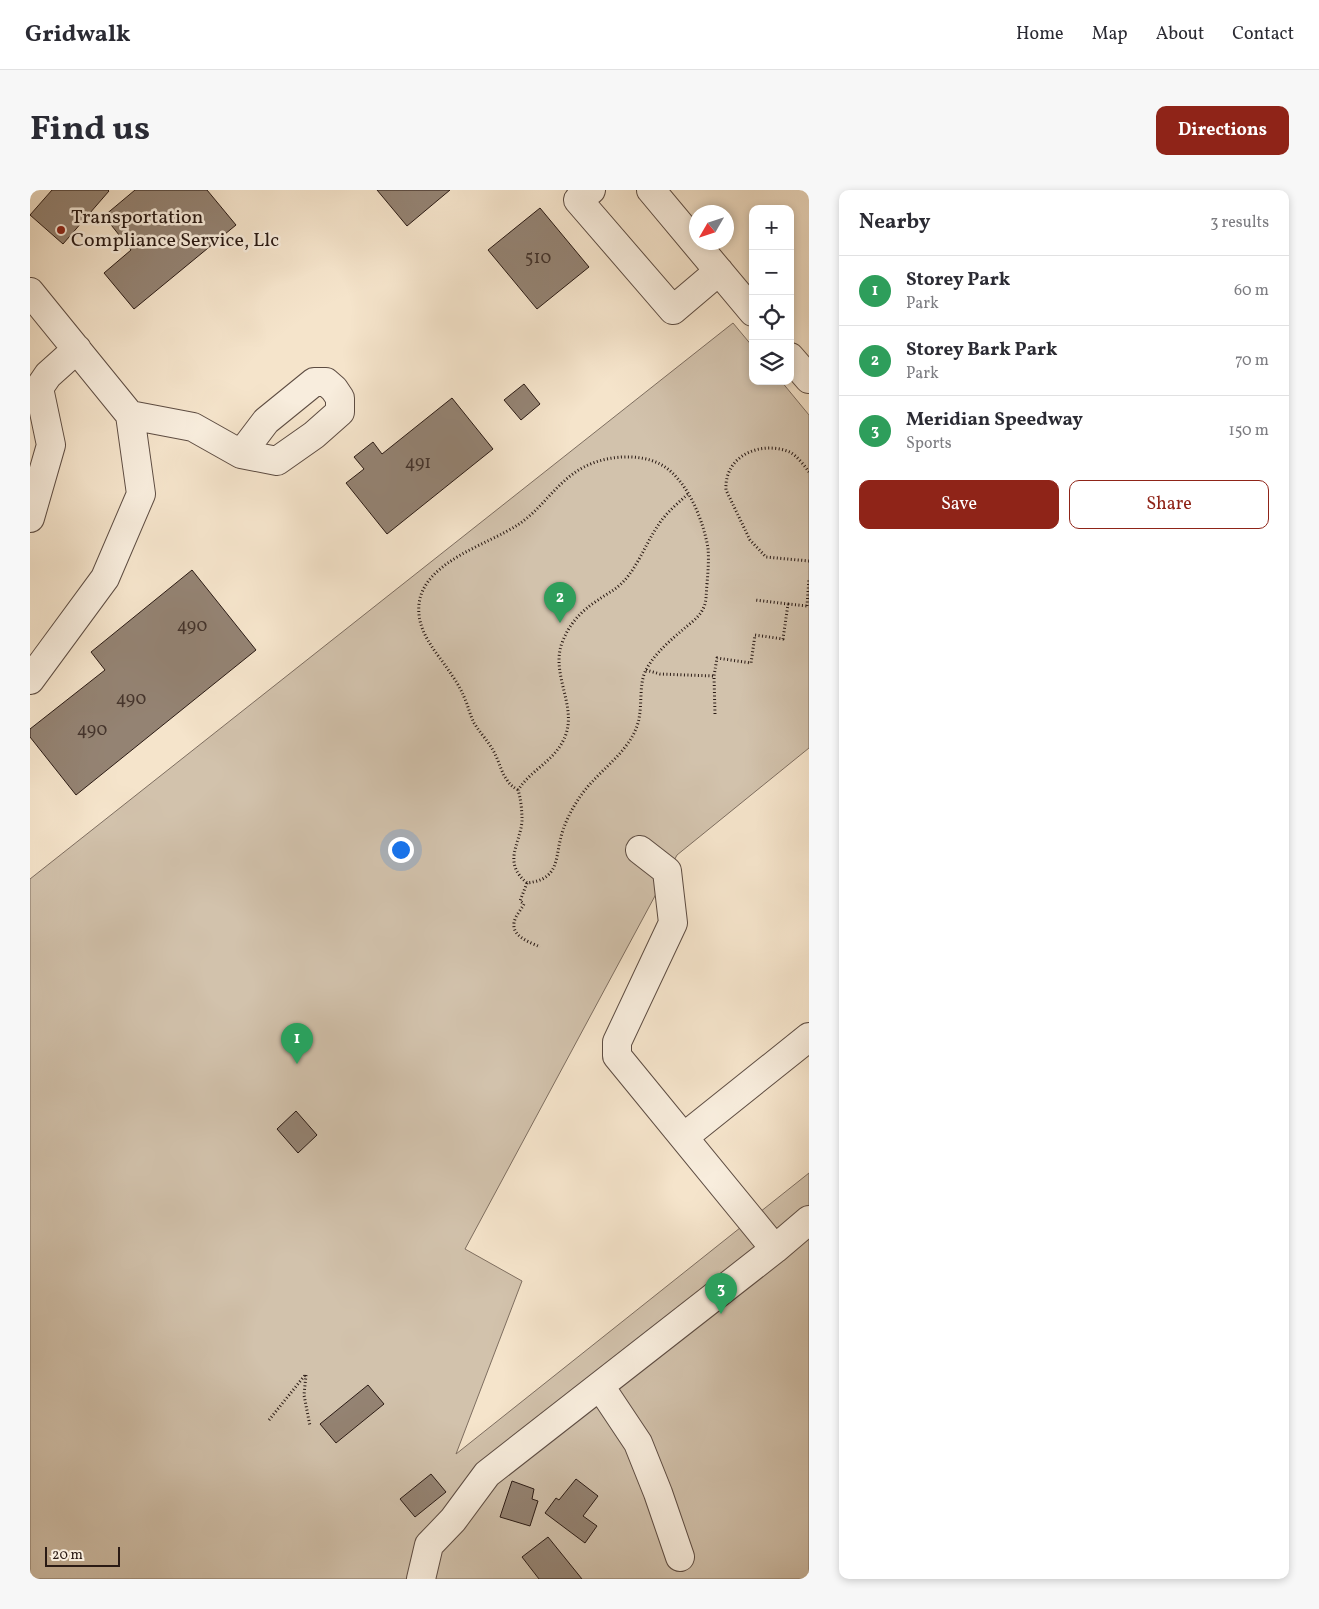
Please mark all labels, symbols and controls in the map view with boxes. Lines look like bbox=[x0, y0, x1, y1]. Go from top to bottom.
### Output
text: Gridwalk bbox=[25, 18, 131, 52]
text: Home bbox=[1016, 22, 1064, 47]
text: Map bbox=[1092, 22, 1128, 47]
text: About bbox=[1156, 22, 1204, 47]
text: Contact bbox=[1232, 22, 1294, 47]
text: Find us bbox=[30, 106, 150, 154]
button: Directions bbox=[1156, 106, 1289, 155]
place label: Transportation Compliance Service, Llc bbox=[71, 204, 279, 255]
north arrow bbox=[689, 205, 734, 250]
map controls bbox=[749, 205, 794, 385]
button: + bbox=[749, 205, 794, 250]
text: Nearby bbox=[859, 208, 930, 237]
text: 3 results bbox=[1210, 212, 1269, 234]
marker: Transportation Compliance Service, Llc bbox=[55, 224, 67, 236]
house number: 510 bbox=[525, 246, 551, 271]
button: − bbox=[749, 250, 794, 295]
text: Storey Park bbox=[906, 267, 1010, 293]
text: 1 bbox=[872, 280, 878, 302]
text: 60 m bbox=[1234, 280, 1269, 302]
text: Park bbox=[906, 293, 939, 315]
button: locate bbox=[749, 295, 794, 340]
text: Storey Bark Park bbox=[906, 337, 1058, 363]
button: layers bbox=[749, 340, 794, 385]
text: 2 bbox=[871, 350, 879, 372]
text: 70 m bbox=[1235, 350, 1269, 372]
text: Park bbox=[906, 363, 939, 385]
text: Meridian Speedway bbox=[906, 407, 1083, 433]
text: 3 bbox=[871, 420, 879, 442]
text: 150 m bbox=[1228, 420, 1269, 442]
text: Sports bbox=[906, 433, 952, 455]
house number: 491 bbox=[405, 451, 431, 476]
button: Save bbox=[859, 480, 1059, 529]
button: Share bbox=[1069, 480, 1269, 529]
pin: 2 bbox=[544, 582, 576, 623]
house number: 490 bbox=[177, 614, 208, 639]
house number: 490 bbox=[116, 687, 147, 712]
house number: 490 bbox=[77, 718, 108, 743]
your location bbox=[388, 837, 414, 863]
pin: 1 bbox=[281, 1023, 313, 1064]
pin: 3 bbox=[705, 1273, 737, 1314]
scale bar bbox=[45, 1544, 120, 1567]
text: 20 m bbox=[52, 1546, 83, 1565]

